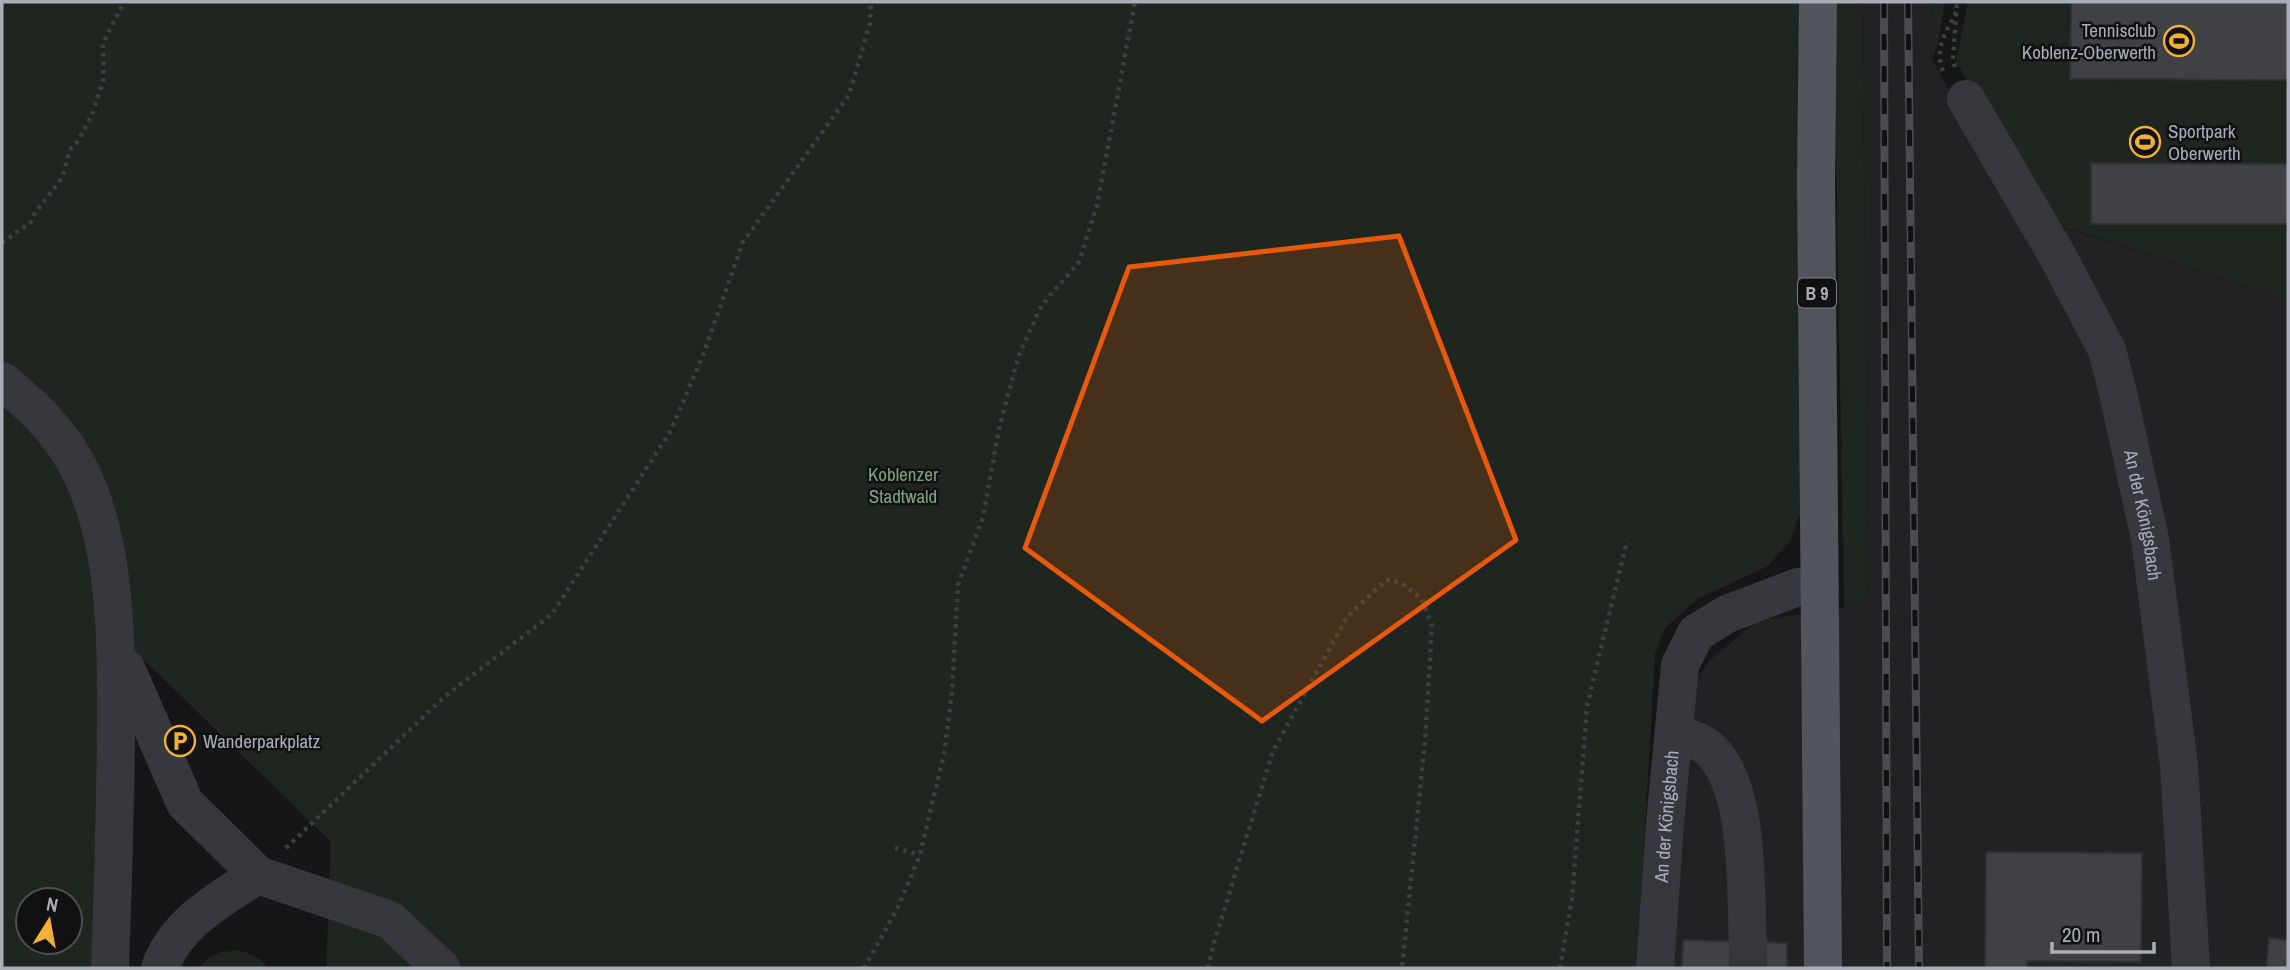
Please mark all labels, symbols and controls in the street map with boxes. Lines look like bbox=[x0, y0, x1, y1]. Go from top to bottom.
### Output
place label: Tennisclub Koblenz-Oberwerth bbox=[2022, 17, 2156, 65]
sports icon: Tennisclub Koblenz-Oberwerth bbox=[2162, 24, 2196, 58]
place label: Sportpark Oberwerth bbox=[2168, 118, 2241, 166]
sports icon: Sportpark Oberwerth bbox=[2128, 125, 2162, 159]
road number: B 9 bbox=[1798, 278, 1836, 307]
street label: An der Königsbach bbox=[2118, 446, 2168, 582]
park label: Koblenzer Stadtwald bbox=[868, 461, 939, 509]
parking icon: Wanderparkplatz bbox=[163, 724, 197, 758]
place label: Wanderparkplatz bbox=[203, 728, 320, 754]
street label: An der Königsbach bbox=[1648, 749, 1685, 884]
north arrow bbox=[14, 886, 84, 956]
text: N bbox=[44, 890, 60, 918]
scale bar bbox=[2052, 911, 2154, 955]
text: 20 m bbox=[2062, 920, 2100, 949]

